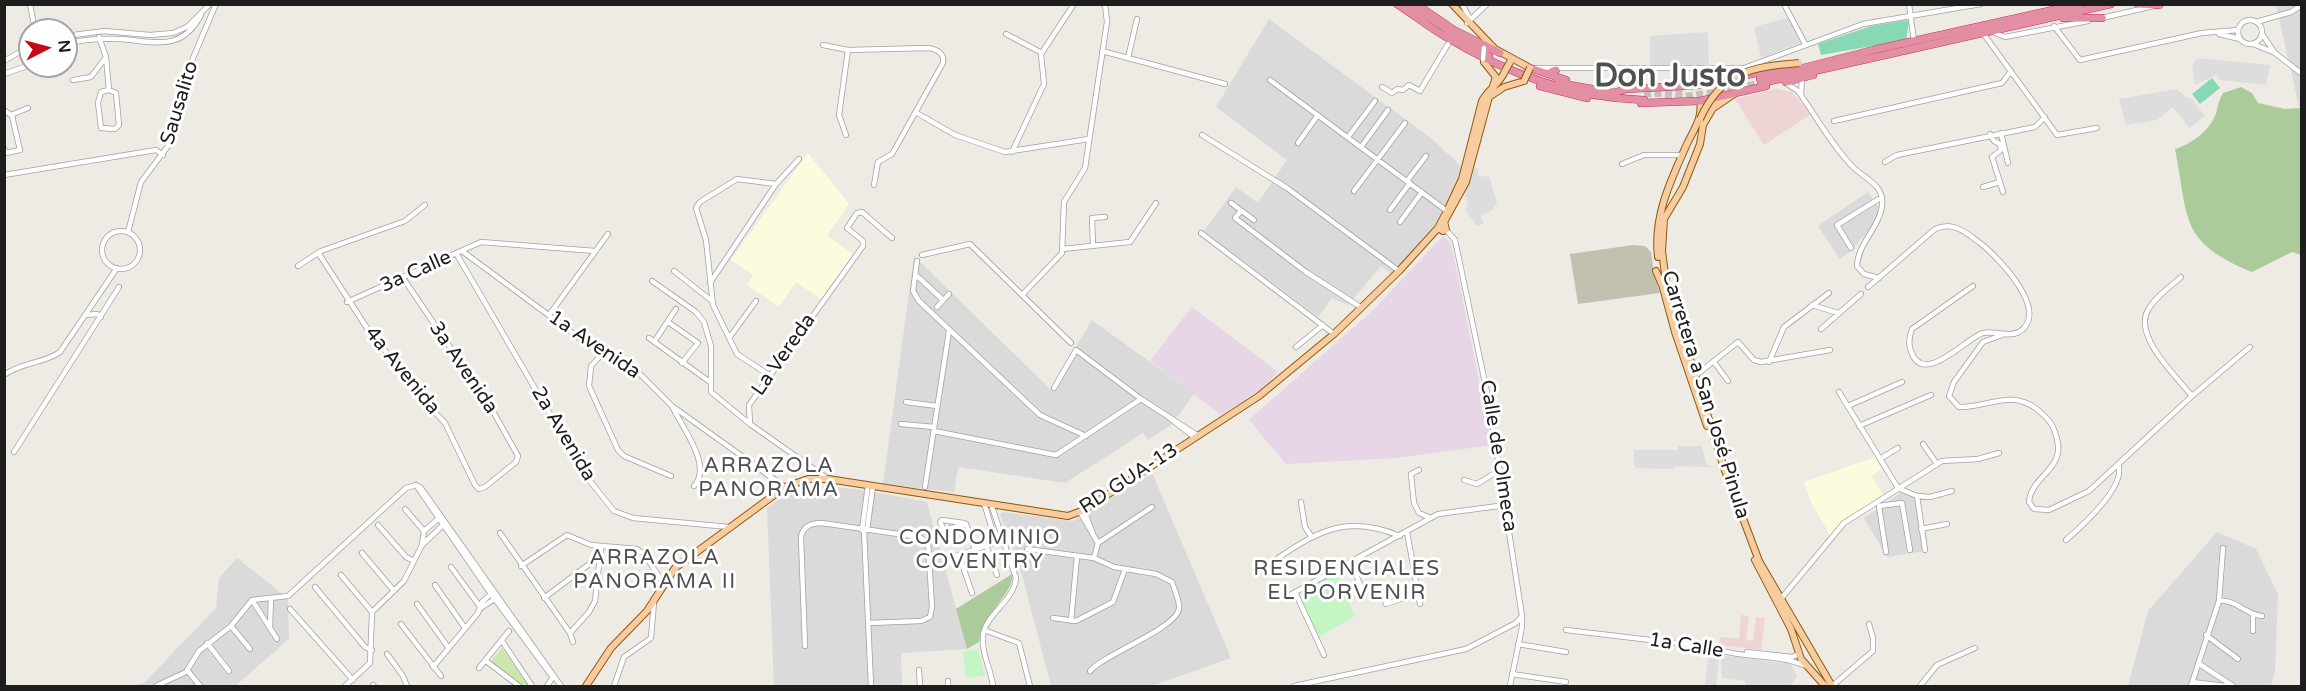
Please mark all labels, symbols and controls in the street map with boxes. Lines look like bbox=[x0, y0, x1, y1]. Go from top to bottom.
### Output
north arrow bbox=[18, 18, 78, 78]
text: N bbox=[53, 39, 75, 54]
street label: Sausalito bbox=[156, 58, 204, 148]
district label: Don Justo bbox=[1594, 59, 1746, 97]
street label: 3a Calle bbox=[377, 246, 455, 298]
street label: Carretera a San José Pinula bbox=[1656, 268, 1754, 522]
street label: 1a Avenida bbox=[543, 305, 645, 385]
street label: La Vereda bbox=[747, 309, 821, 401]
street label: 3a Avenida bbox=[423, 317, 503, 419]
street label: 4a Avenida bbox=[359, 322, 445, 420]
street label: Calle de Olmeca bbox=[1474, 378, 1522, 534]
street label: 2a Avenida bbox=[525, 382, 601, 486]
street label: RD GUA-13 bbox=[1075, 438, 1183, 520]
district label: ARRAZOLA PANORAMA bbox=[698, 453, 840, 503]
district label: CONDOMINIO COVENTRY bbox=[899, 525, 1061, 575]
district label: ARRAZOLA PANORAMA II bbox=[573, 545, 737, 595]
district label: RESIDENCIALES EL PORVENIR bbox=[1253, 556, 1441, 606]
street label: 1a Calle bbox=[1647, 628, 1725, 664]

